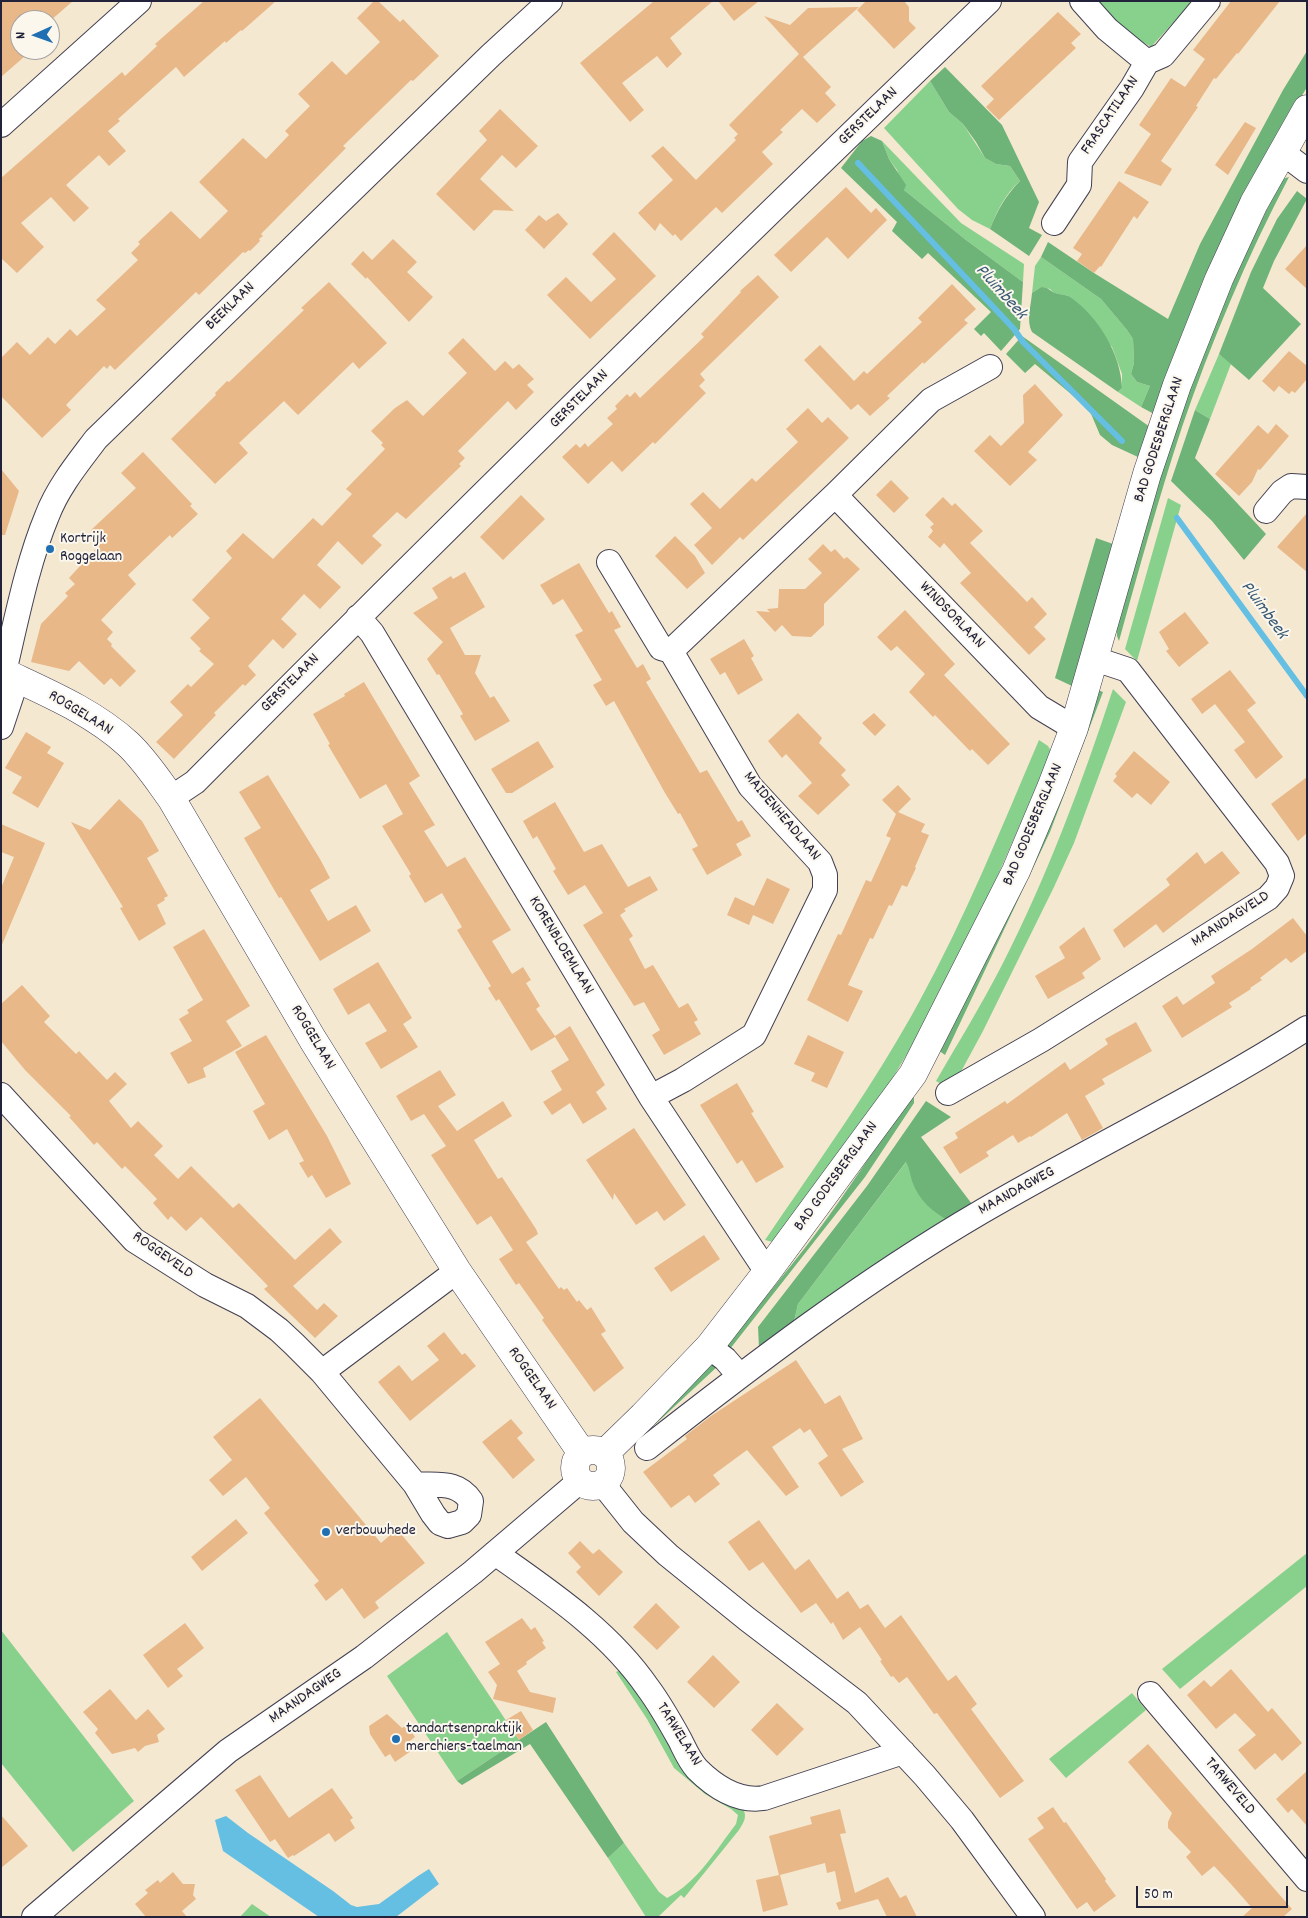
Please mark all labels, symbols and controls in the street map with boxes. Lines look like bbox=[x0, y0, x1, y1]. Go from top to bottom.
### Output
north arrow bbox=[10, 10, 60, 60]
text: N bbox=[11, 32, 31, 39]
street label: FRASCATILAAN bbox=[1078, 73, 1144, 159]
street label: GERSTELAAN bbox=[835, 84, 903, 150]
water label: Pluimbeek bbox=[970, 261, 1030, 325]
street label: BEEKLAAN bbox=[202, 279, 260, 335]
street label: GERSTELAAN bbox=[546, 366, 614, 434]
street label: BAD GODESBERGLAAN bbox=[1131, 375, 1189, 505]
place label: Kortrijk Roggelaan bbox=[60, 530, 122, 568]
marker: Kortrijk Roggelaan bbox=[44, 543, 56, 555]
street label: WINDSORLAAN bbox=[914, 578, 988, 654]
water label: Pluimbeek bbox=[1235, 578, 1291, 644]
street label: GERSTELAAN bbox=[257, 650, 325, 718]
street label: ROGGELAAN bbox=[44, 687, 116, 741]
street label: BAD GODESBERGLAAN bbox=[1000, 761, 1068, 889]
street label: MAIDENHEADLAAN bbox=[738, 768, 824, 866]
street label: MAANDAGVELD bbox=[1188, 888, 1274, 952]
street label: KORENBLOEMLAAN bbox=[523, 893, 597, 999]
street label: ROGGELAAN bbox=[285, 1002, 339, 1074]
street label: BAD GODESBERGLAAN bbox=[791, 1118, 883, 1236]
street label: MAANDAGWEG bbox=[975, 1163, 1059, 1221]
street label: ROGGEVELD bbox=[128, 1228, 196, 1284]
street label: ROGGELAAN bbox=[502, 1344, 560, 1414]
place label: verbouwhede bbox=[336, 1522, 416, 1542]
marker: verbouwhede bbox=[320, 1526, 332, 1538]
street label: MAANDAGWEG bbox=[266, 1665, 346, 1729]
street label: TARWELAAN bbox=[651, 1700, 705, 1770]
place label: tandartsenpraktijk merchiers-taelman bbox=[406, 1720, 522, 1758]
marker: tandartsenpraktijk merchiers-taelman bbox=[390, 1733, 402, 1745]
street label: TARWEVELD bbox=[1199, 1754, 1259, 1820]
scale bar bbox=[1138, 1876, 1290, 1908]
text: 50 m bbox=[1144, 1884, 1173, 1906]

